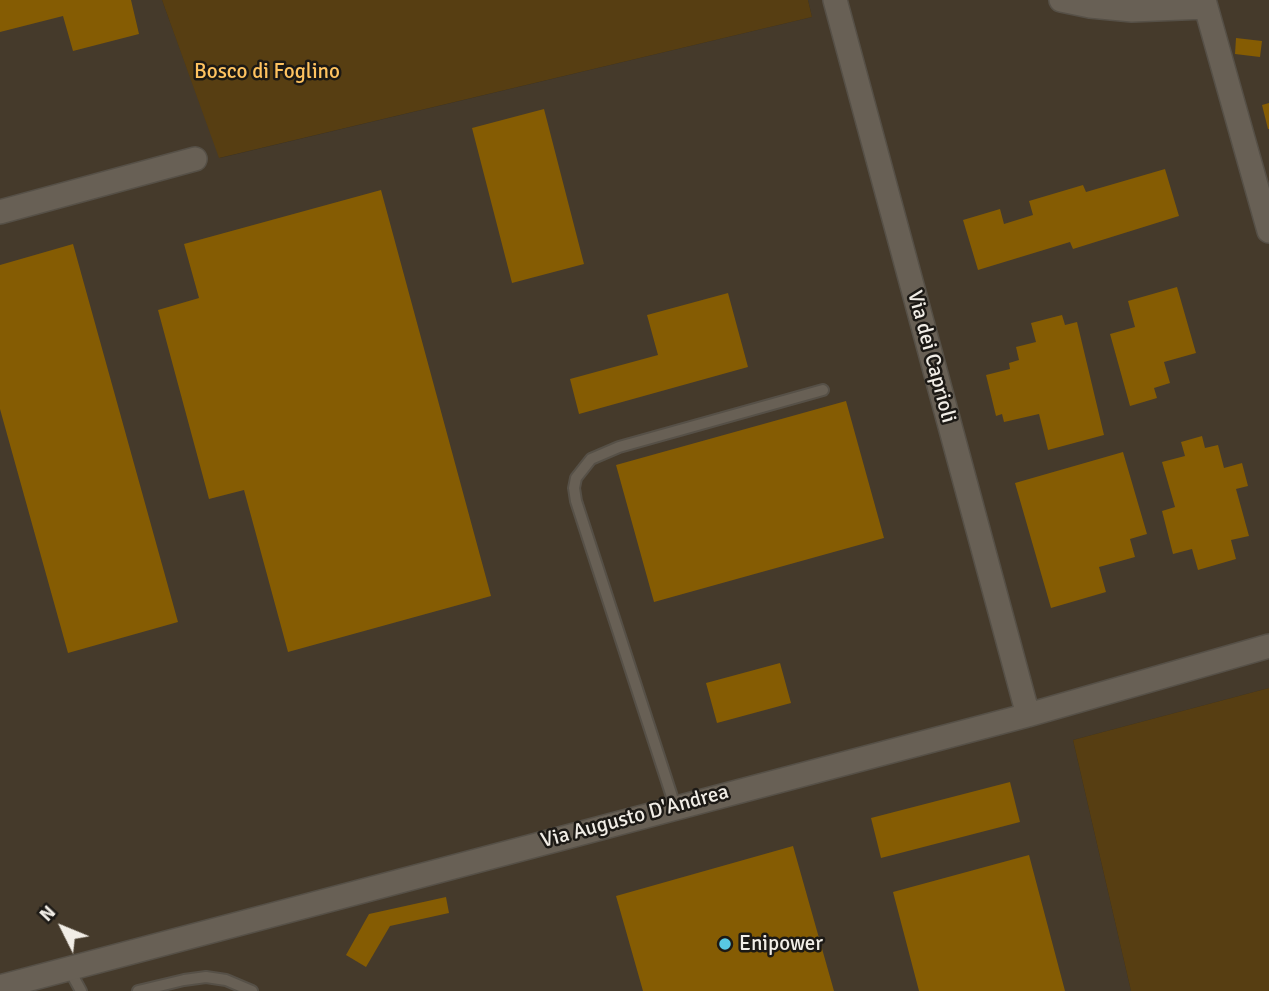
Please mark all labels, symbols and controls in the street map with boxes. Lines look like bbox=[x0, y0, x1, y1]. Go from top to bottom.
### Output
park label: Bosco di Foglino bbox=[194, 59, 340, 85]
street label: Via dei Caprioli bbox=[901, 288, 961, 426]
street label: Via Augusto D'Andrea bbox=[538, 780, 732, 854]
north arrow bbox=[28, 893, 98, 963]
text: N bbox=[34, 901, 61, 927]
place label: Enipower bbox=[739, 931, 823, 957]
marker: Enipower bbox=[717, 936, 733, 952]

